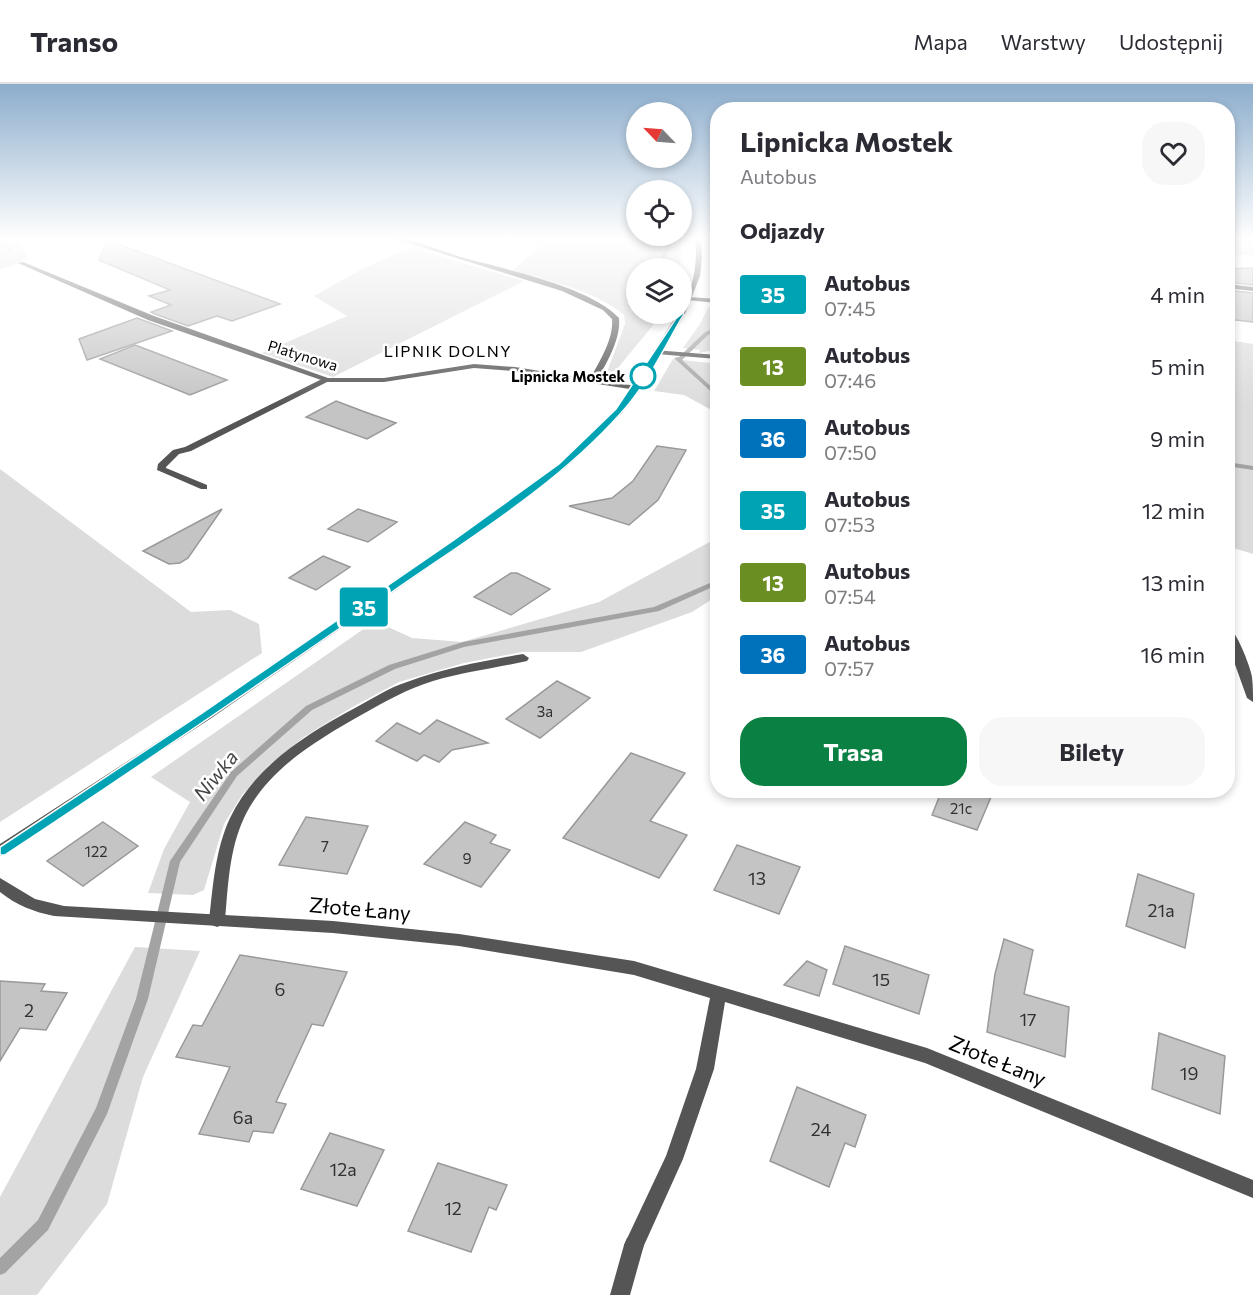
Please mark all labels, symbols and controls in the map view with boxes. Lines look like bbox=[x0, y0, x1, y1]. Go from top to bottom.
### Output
text: Transo bbox=[30, 24, 118, 58]
text: Mapa bbox=[914, 29, 968, 54]
text: Warstwy bbox=[1001, 29, 1086, 54]
text: Udostępnij bbox=[1119, 29, 1223, 54]
north arrow bbox=[626, 102, 692, 168]
map controls bbox=[626, 102, 692, 324]
button: heart bbox=[1142, 122, 1205, 185]
text: Lipnicka Mostek bbox=[740, 124, 953, 158]
text: Autobus bbox=[740, 164, 817, 188]
button: locate bbox=[626, 180, 692, 246]
text: Odjazdy bbox=[740, 217, 825, 244]
button: layers bbox=[626, 258, 692, 324]
text: Autobus bbox=[824, 269, 910, 296]
text: 4 min bbox=[1150, 281, 1205, 308]
text: 35 bbox=[761, 282, 785, 307]
text: 07:45 bbox=[824, 296, 876, 320]
street label: Platynowa bbox=[266, 336, 340, 374]
district label: LIPNIK DOLNY bbox=[384, 341, 512, 360]
text: Autobus bbox=[824, 341, 910, 368]
text: 5 min bbox=[1151, 353, 1205, 380]
text: 13 bbox=[762, 354, 784, 379]
marker: Lipnicka Mostek bbox=[630, 363, 656, 389]
place label: Lipnicka Mostek bbox=[511, 367, 625, 385]
text: 07:46 bbox=[824, 368, 876, 392]
text: Autobus bbox=[824, 413, 910, 440]
text: 9 min bbox=[1150, 425, 1205, 452]
text: 36 bbox=[760, 426, 786, 451]
text: 07:50 bbox=[824, 440, 877, 464]
text: Autobus bbox=[824, 485, 910, 512]
text: 12 min bbox=[1142, 497, 1205, 524]
text: 35 bbox=[761, 498, 785, 523]
text: 07:53 bbox=[824, 512, 875, 536]
text: Autobus bbox=[824, 557, 910, 584]
text: 13 min bbox=[1141, 569, 1205, 596]
text: 13 bbox=[762, 570, 784, 595]
text: 07:54 bbox=[824, 584, 876, 608]
line badge: 35 bbox=[337, 588, 391, 626]
text: 35 bbox=[352, 595, 376, 620]
text: Autobus bbox=[824, 629, 910, 656]
text: 16 min bbox=[1141, 641, 1205, 668]
text: 36 bbox=[760, 642, 786, 667]
text: 07:57 bbox=[824, 656, 874, 680]
house number: 3a bbox=[537, 702, 553, 720]
button: Trasa bbox=[740, 717, 967, 786]
button: Bilety bbox=[979, 717, 1205, 786]
water label: Niwka bbox=[188, 745, 242, 805]
house number: 21c bbox=[950, 799, 972, 817]
house number: 7 bbox=[321, 837, 329, 855]
house number: 122 bbox=[84, 842, 108, 860]
house number: 9 bbox=[462, 849, 472, 867]
house number: 13 bbox=[748, 867, 766, 889]
street label: Złote Łany bbox=[308, 891, 412, 925]
house number: 21a bbox=[1147, 899, 1175, 921]
house number: 15 bbox=[872, 968, 890, 990]
house number: 6 bbox=[275, 978, 285, 1000]
house number: 2 bbox=[24, 999, 34, 1021]
house number: 17 bbox=[1019, 1008, 1037, 1030]
street label: Złote Łany bbox=[946, 1029, 1050, 1091]
house number: 19 bbox=[1180, 1062, 1198, 1084]
house number: 6a bbox=[233, 1106, 253, 1128]
house number: 24 bbox=[811, 1118, 831, 1140]
house number: 12a bbox=[329, 1158, 357, 1180]
house number: 12 bbox=[444, 1197, 462, 1219]

